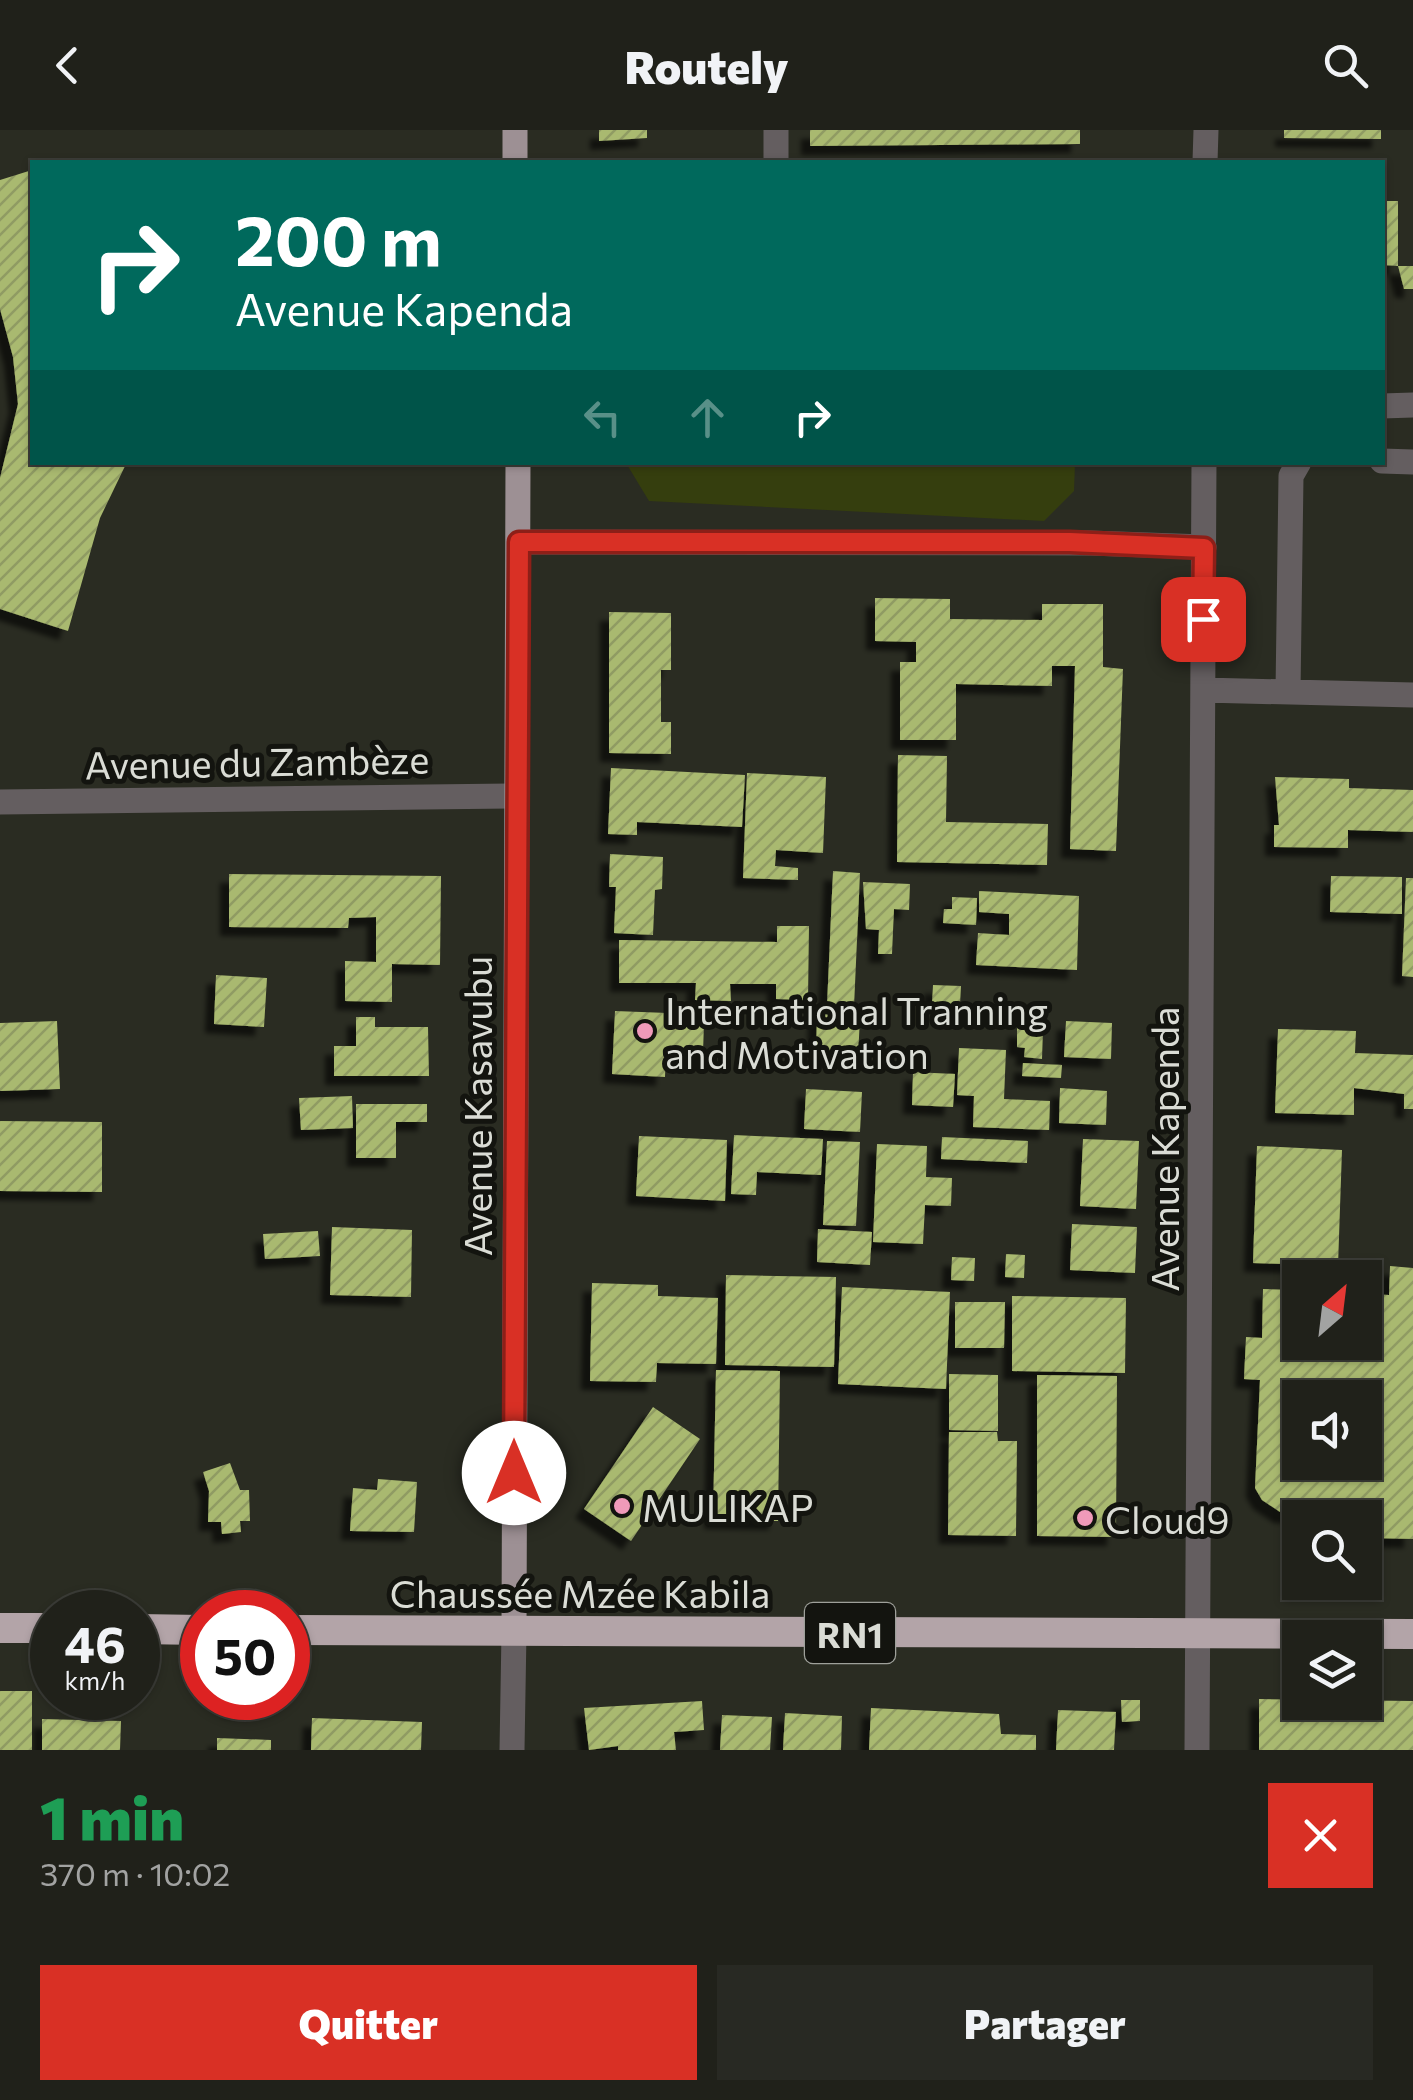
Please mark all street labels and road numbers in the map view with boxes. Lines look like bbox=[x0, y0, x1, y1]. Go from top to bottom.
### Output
street label: Avenue du Zambèze bbox=[84, 734, 430, 788]
street label: Avenue Kasavubu bbox=[453, 956, 500, 1256]
street label: Avenue Kapenda bbox=[1140, 1006, 1187, 1292]
street label: Chaussée Mzée Kabila bbox=[390, 1569, 770, 1616]
road number: RN1 bbox=[805, 1603, 895, 1663]

